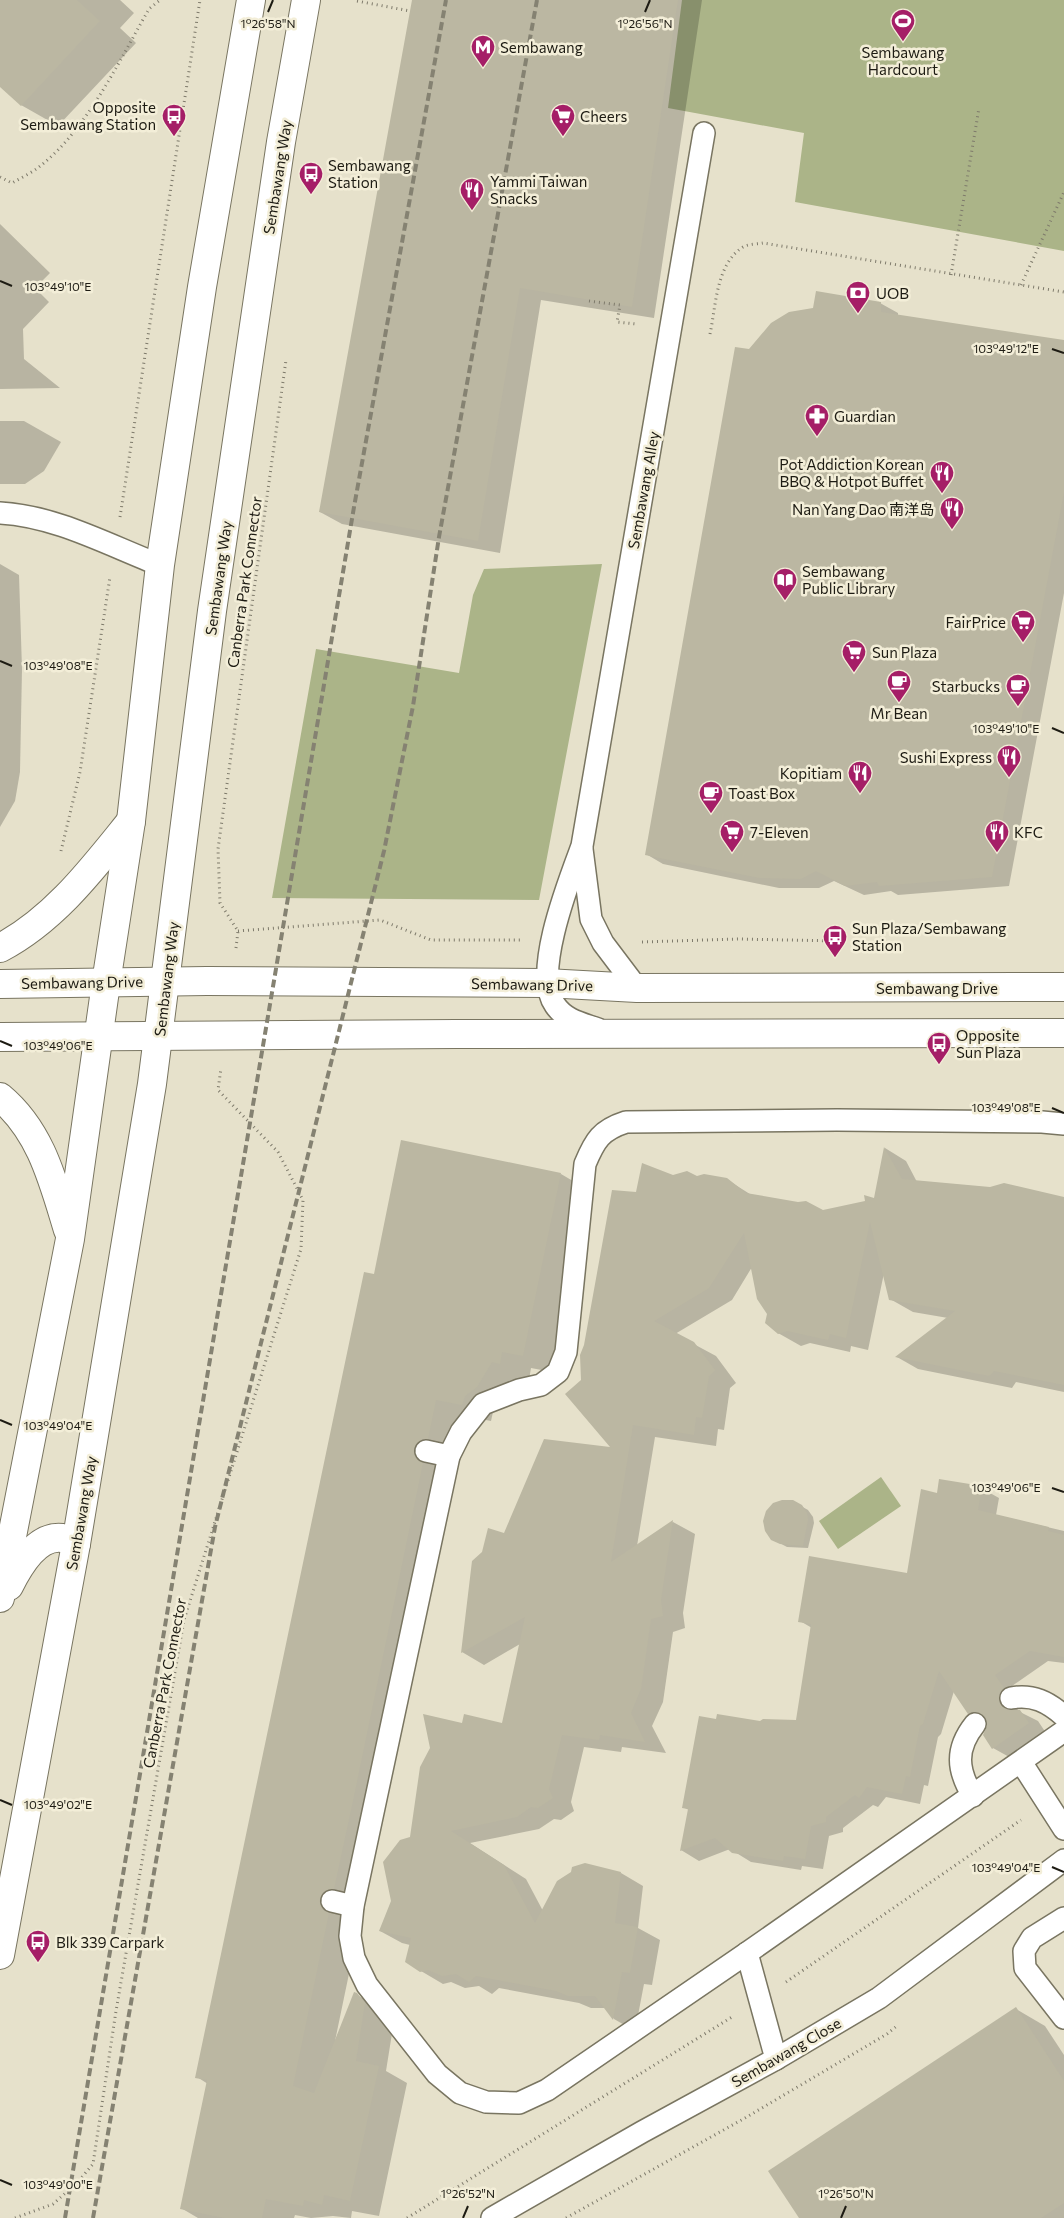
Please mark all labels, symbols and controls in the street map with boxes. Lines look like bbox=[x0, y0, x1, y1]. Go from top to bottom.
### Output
sports icon: Sembawang Hardcourt bbox=[890, 8, 916, 42]
text: 1°26'58"N bbox=[241, 16, 295, 30]
text: 1°26'56"N bbox=[618, 16, 672, 30]
metro station icon: Sembawang bbox=[470, 34, 496, 68]
place label: Sembawang bbox=[500, 38, 583, 56]
place label: Sembawang Hardcourt bbox=[862, 43, 944, 78]
place label: Opposite Sembawang Station bbox=[20, 98, 156, 133]
bus stop icon: Opposite Sembawang Station bbox=[161, 103, 187, 137]
supermarket icon: Cheers bbox=[550, 103, 576, 137]
place label: Cheers bbox=[580, 107, 627, 125]
street label: Sembawang Way bbox=[259, 118, 295, 235]
place label: Sembawang Station bbox=[328, 156, 411, 191]
bus stop icon: Sembawang Station bbox=[298, 161, 324, 195]
place label: Yammi Taiwan Snacks bbox=[490, 172, 587, 207]
restaurant icon: Yammi Taiwan Snacks bbox=[459, 177, 485, 211]
text: 103°49'10"E bbox=[25, 279, 91, 293]
bank icon: UOB bbox=[845, 280, 871, 314]
place label: UOB bbox=[876, 284, 909, 302]
text: 103°49'12"E bbox=[973, 341, 1039, 355]
pharmacy icon: Guardian bbox=[804, 403, 830, 437]
place label: Guardian bbox=[834, 407, 896, 425]
street label: Sembawang Alley bbox=[624, 430, 662, 550]
place label: Pot Addiction Korean BBQ & Hotpot Buffet bbox=[779, 455, 924, 490]
restaurant icon: Pot Addiction Korean BBQ & Hotpot Buffet bbox=[929, 460, 955, 494]
street label: Canberra Park Connector bbox=[223, 495, 265, 669]
restaurant icon: Nan Yang Dao 南洋岛 bbox=[939, 496, 965, 530]
place label: Nan Yang Dao 南洋岛 bbox=[792, 500, 934, 518]
street label: Sembawang Way bbox=[201, 519, 235, 636]
place label: Sembawang Public Library bbox=[802, 562, 896, 597]
library icon: Sembawang Public Library bbox=[772, 567, 798, 601]
supermarket icon: FairPrice bbox=[1010, 609, 1036, 643]
place label: FairPrice bbox=[945, 613, 1006, 631]
supermarket icon: Sun Plaza bbox=[841, 639, 867, 673]
place label: Sun Plaza bbox=[872, 643, 937, 661]
text: 103°49'08"E bbox=[24, 658, 93, 672]
cafe icon: Mr Bean bbox=[886, 669, 912, 703]
cafe icon: Starbucks bbox=[1005, 673, 1031, 707]
place label: Starbucks bbox=[932, 677, 1000, 695]
place label: Mr Bean bbox=[870, 704, 928, 722]
text: 103°49'10"E bbox=[973, 721, 1039, 735]
restaurant icon: Sushi Express bbox=[996, 744, 1022, 778]
place label: Sushi Express bbox=[900, 748, 992, 766]
restaurant icon: Kopitiam bbox=[847, 760, 873, 794]
place label: Kopitiam bbox=[780, 764, 842, 782]
cafe icon: Toast Box bbox=[698, 780, 724, 814]
place label: Toast Box bbox=[728, 784, 795, 802]
supermarket icon: 7-Eleven bbox=[719, 819, 745, 853]
restaurant icon: KFC bbox=[984, 819, 1010, 853]
place label: 7-Eleven bbox=[750, 823, 809, 841]
place label: KFC bbox=[1014, 823, 1043, 841]
place label: Sun Plaza/Sembawang Station bbox=[852, 919, 1006, 954]
street label: Sembawang Way bbox=[150, 920, 182, 1037]
bus stop icon: Sun Plaza/Sembawang Station bbox=[822, 924, 848, 958]
street label: Sembawang Drive bbox=[21, 972, 143, 992]
street label: Sembawang Drive bbox=[471, 974, 593, 994]
street label: Sembawang Drive bbox=[876, 979, 998, 997]
place label: Opposite Sun Plaza bbox=[956, 1026, 1021, 1061]
bus stop icon: Opposite Sun Plaza bbox=[926, 1031, 952, 1065]
text: 103°49'06"E bbox=[24, 1038, 93, 1052]
text: 103°49'08"E bbox=[972, 1100, 1041, 1114]
text: 103°49'04"E bbox=[24, 1418, 92, 1432]
street label: Sembawang Way bbox=[62, 1454, 100, 1571]
text: 103°49'06"E bbox=[972, 1480, 1041, 1494]
street label: Canberra Park Connector bbox=[139, 1596, 189, 1770]
text: 103°49'02"E bbox=[24, 1797, 92, 1811]
text: 103°49'04"E bbox=[972, 1860, 1040, 1874]
bus stop icon: Blk 339 Carpark bbox=[25, 1929, 51, 1963]
place label: Blk 339 Carpark bbox=[56, 1933, 165, 1951]
street label: Sembawang Close bbox=[728, 2013, 844, 2091]
text: 103°49'00"E bbox=[23, 2177, 93, 2191]
text: 1°26'52"N bbox=[441, 2186, 495, 2200]
text: 1°26'50"N bbox=[818, 2186, 874, 2200]

